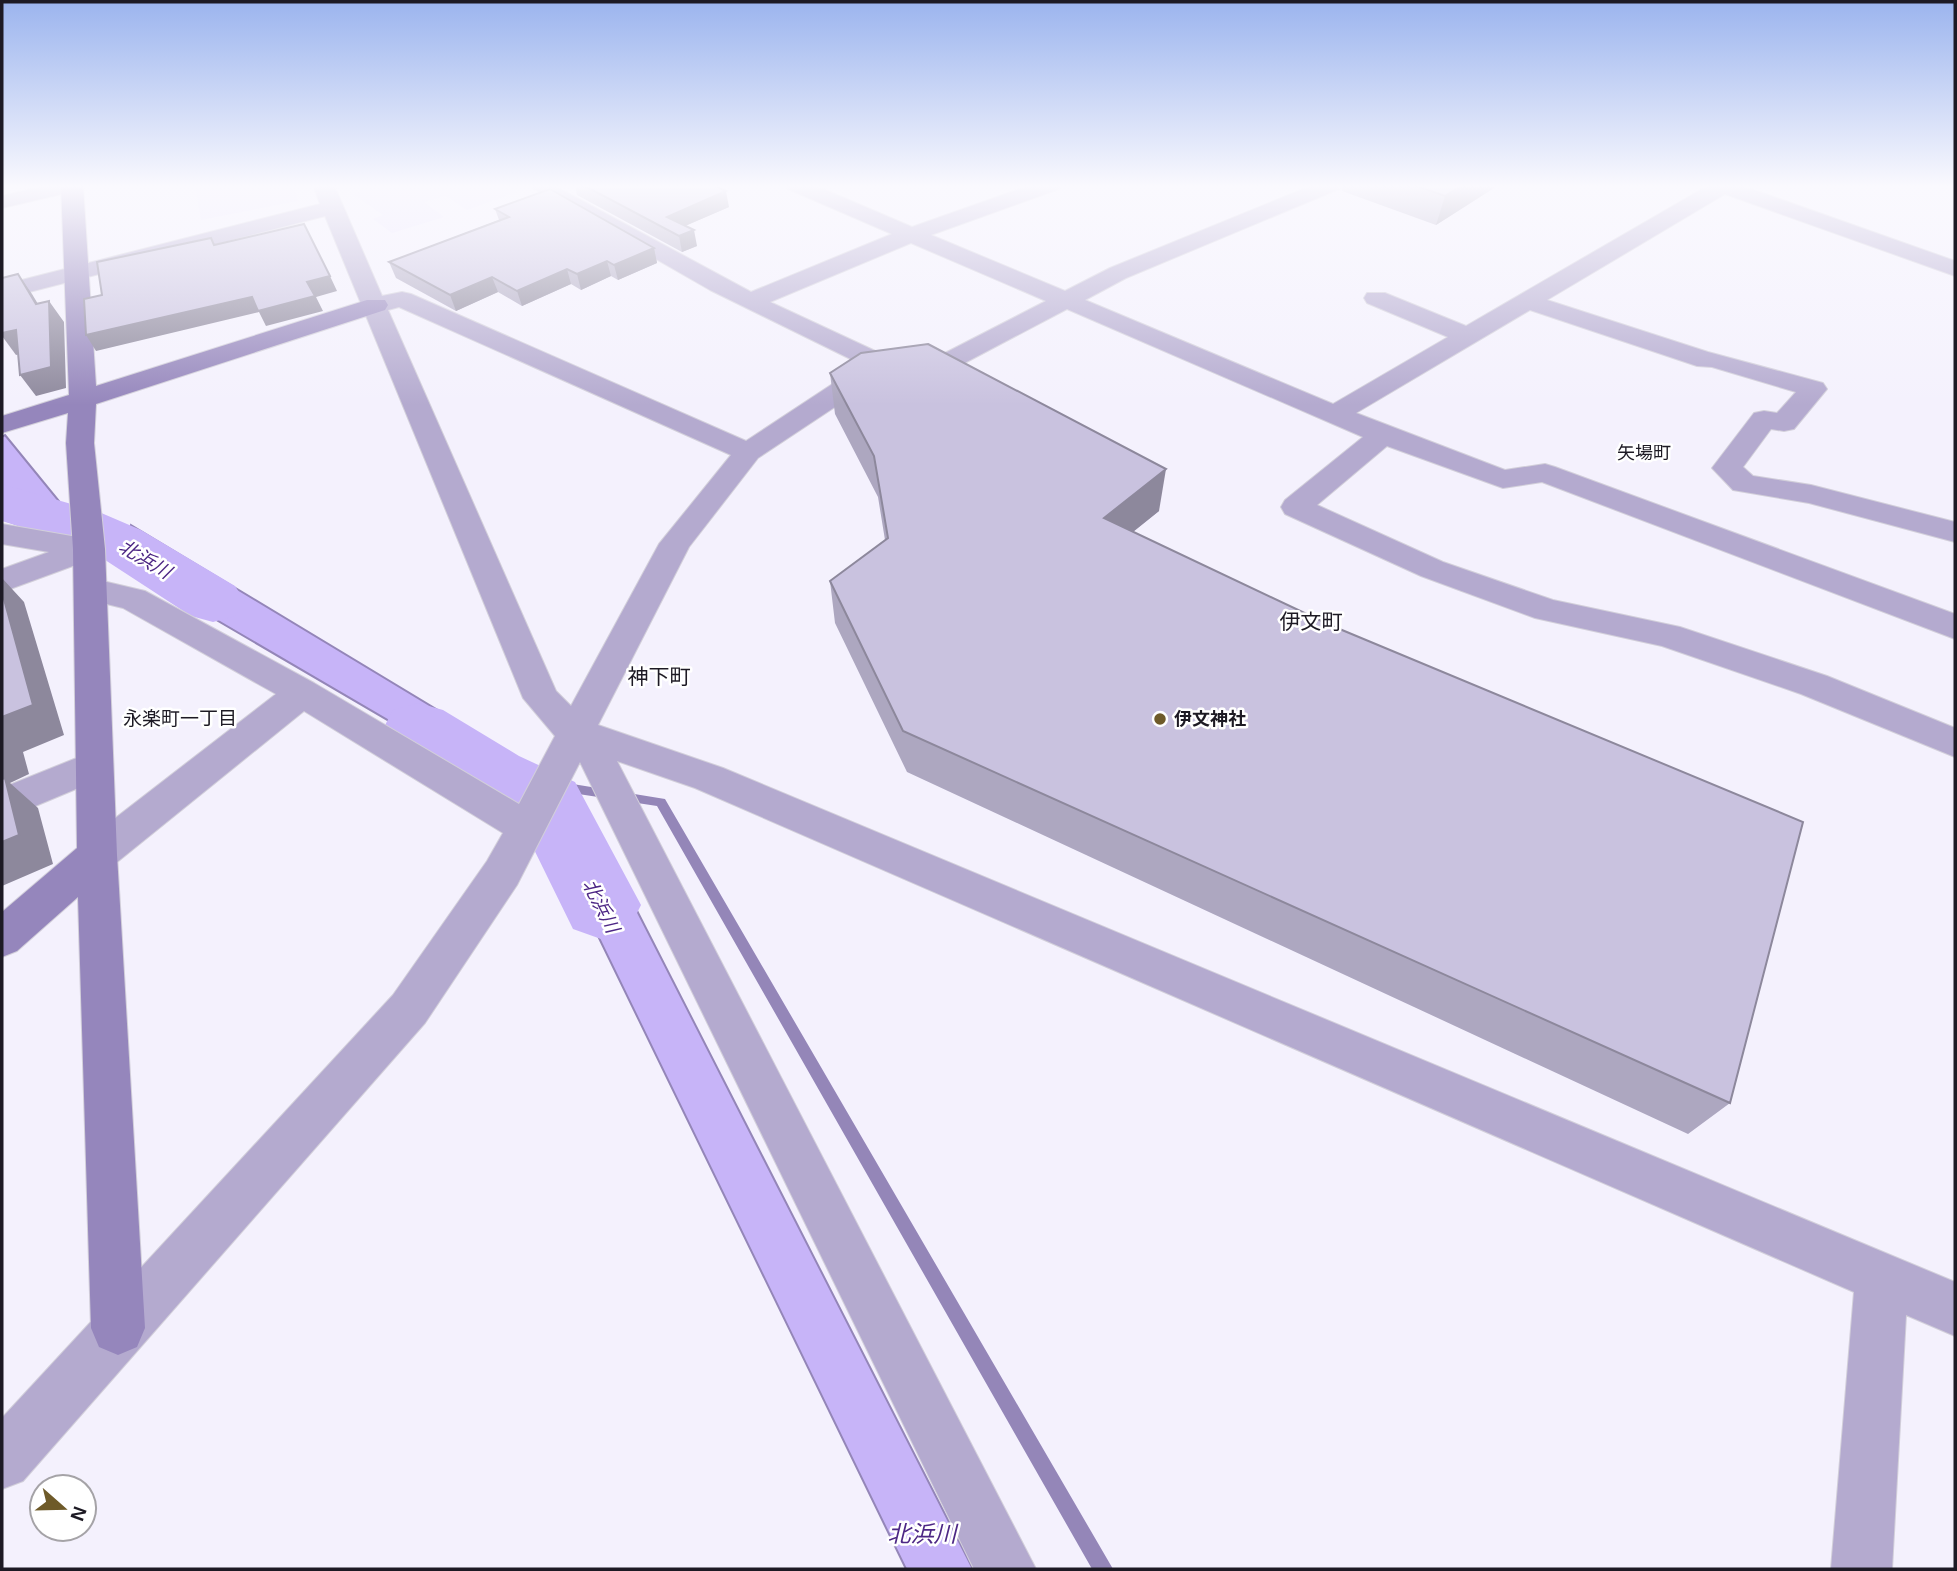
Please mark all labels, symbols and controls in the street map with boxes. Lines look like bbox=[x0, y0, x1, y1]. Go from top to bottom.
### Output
district label: 矢場町 bbox=[1617, 443, 1671, 463]
water label: 北浜川 bbox=[115, 535, 177, 584]
district label: 伊文町 bbox=[1280, 610, 1343, 633]
district label: 神下町 bbox=[628, 665, 691, 688]
district label: 永楽町一丁目 bbox=[123, 708, 237, 729]
place label: 伊文神社 bbox=[1174, 709, 1246, 729]
marker: 伊文神社 bbox=[1152, 711, 1168, 727]
water label: 北浜川 bbox=[579, 876, 624, 938]
north arrow bbox=[28, 1473, 98, 1543]
text: N bbox=[66, 1504, 91, 1524]
water label: 北浜川 bbox=[888, 1521, 960, 1547]

